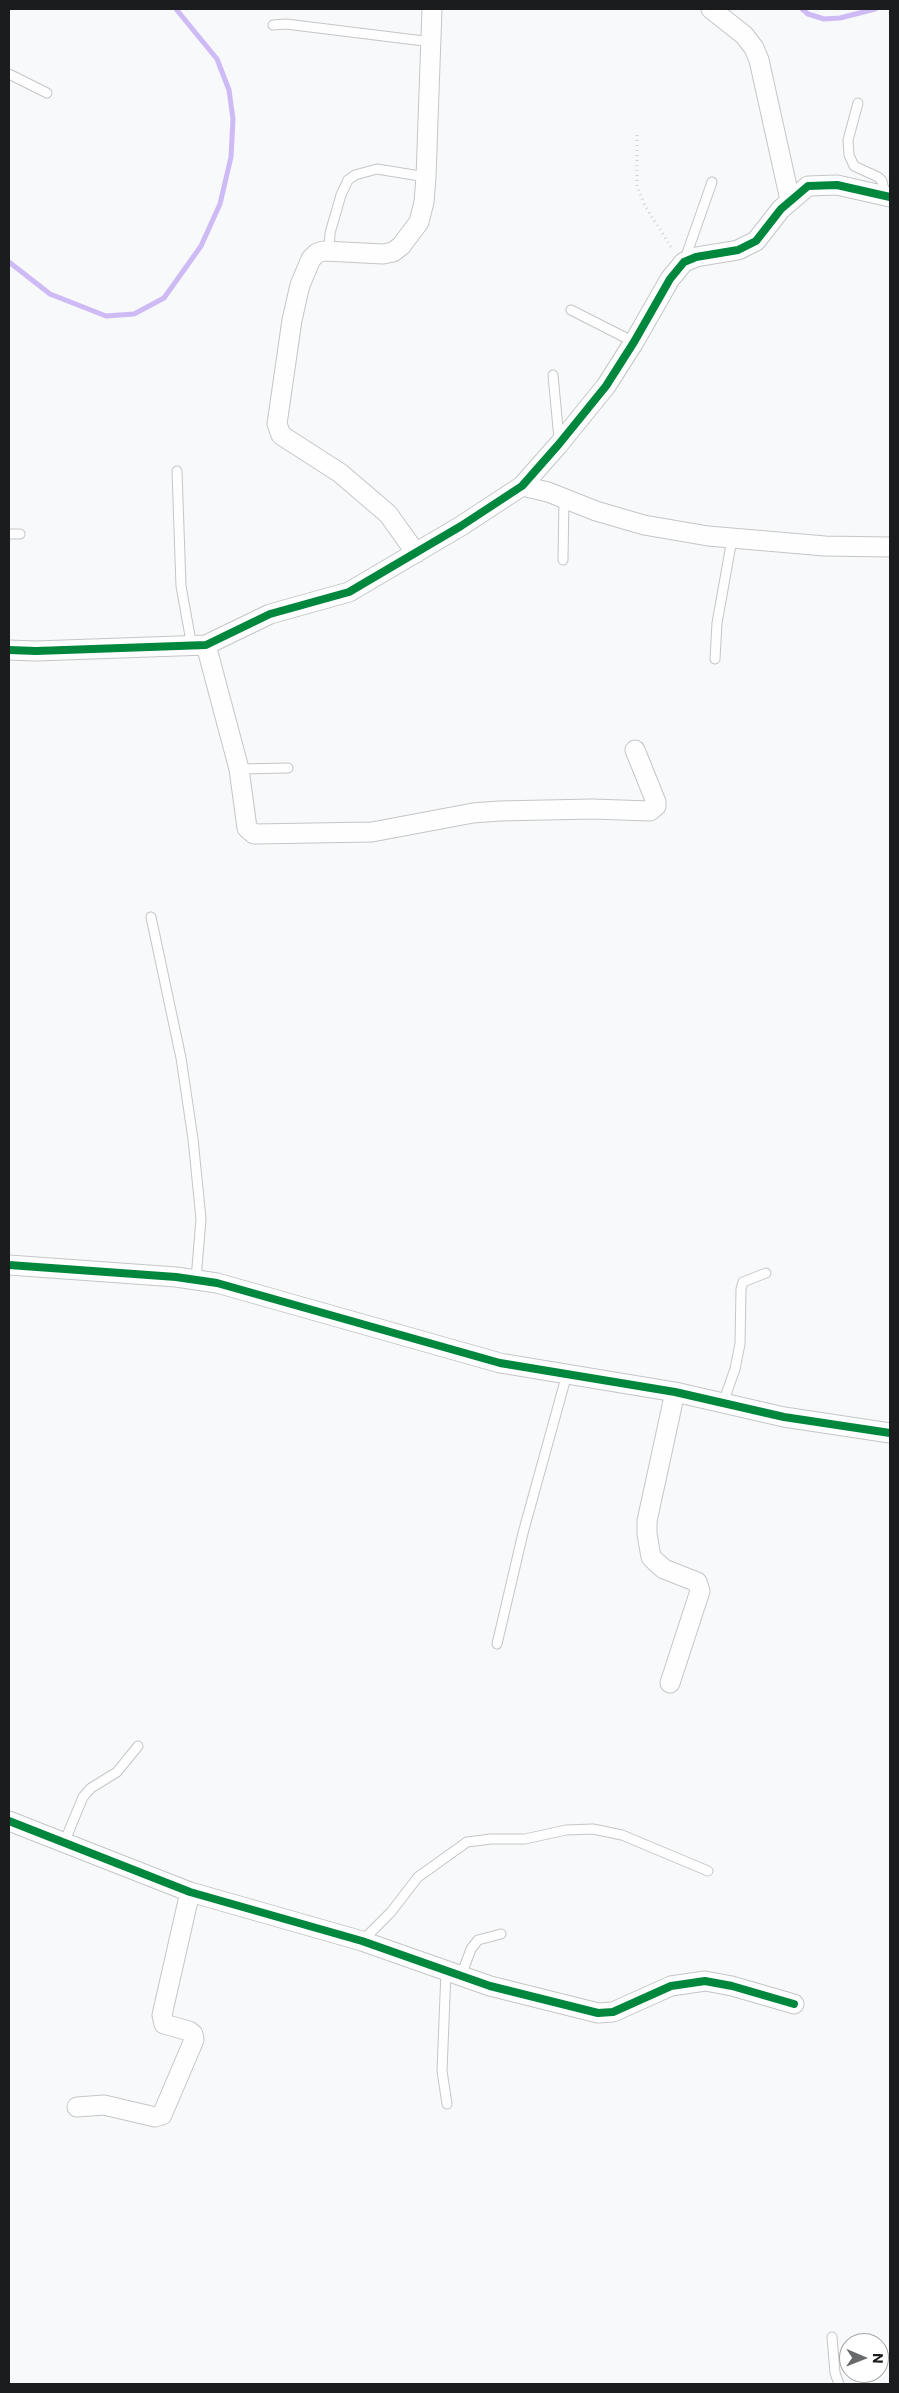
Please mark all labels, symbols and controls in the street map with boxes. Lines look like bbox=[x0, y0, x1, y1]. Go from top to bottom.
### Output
north arrow bbox=[839, 2333, 889, 2383]
text: N bbox=[870, 2353, 887, 2364]

